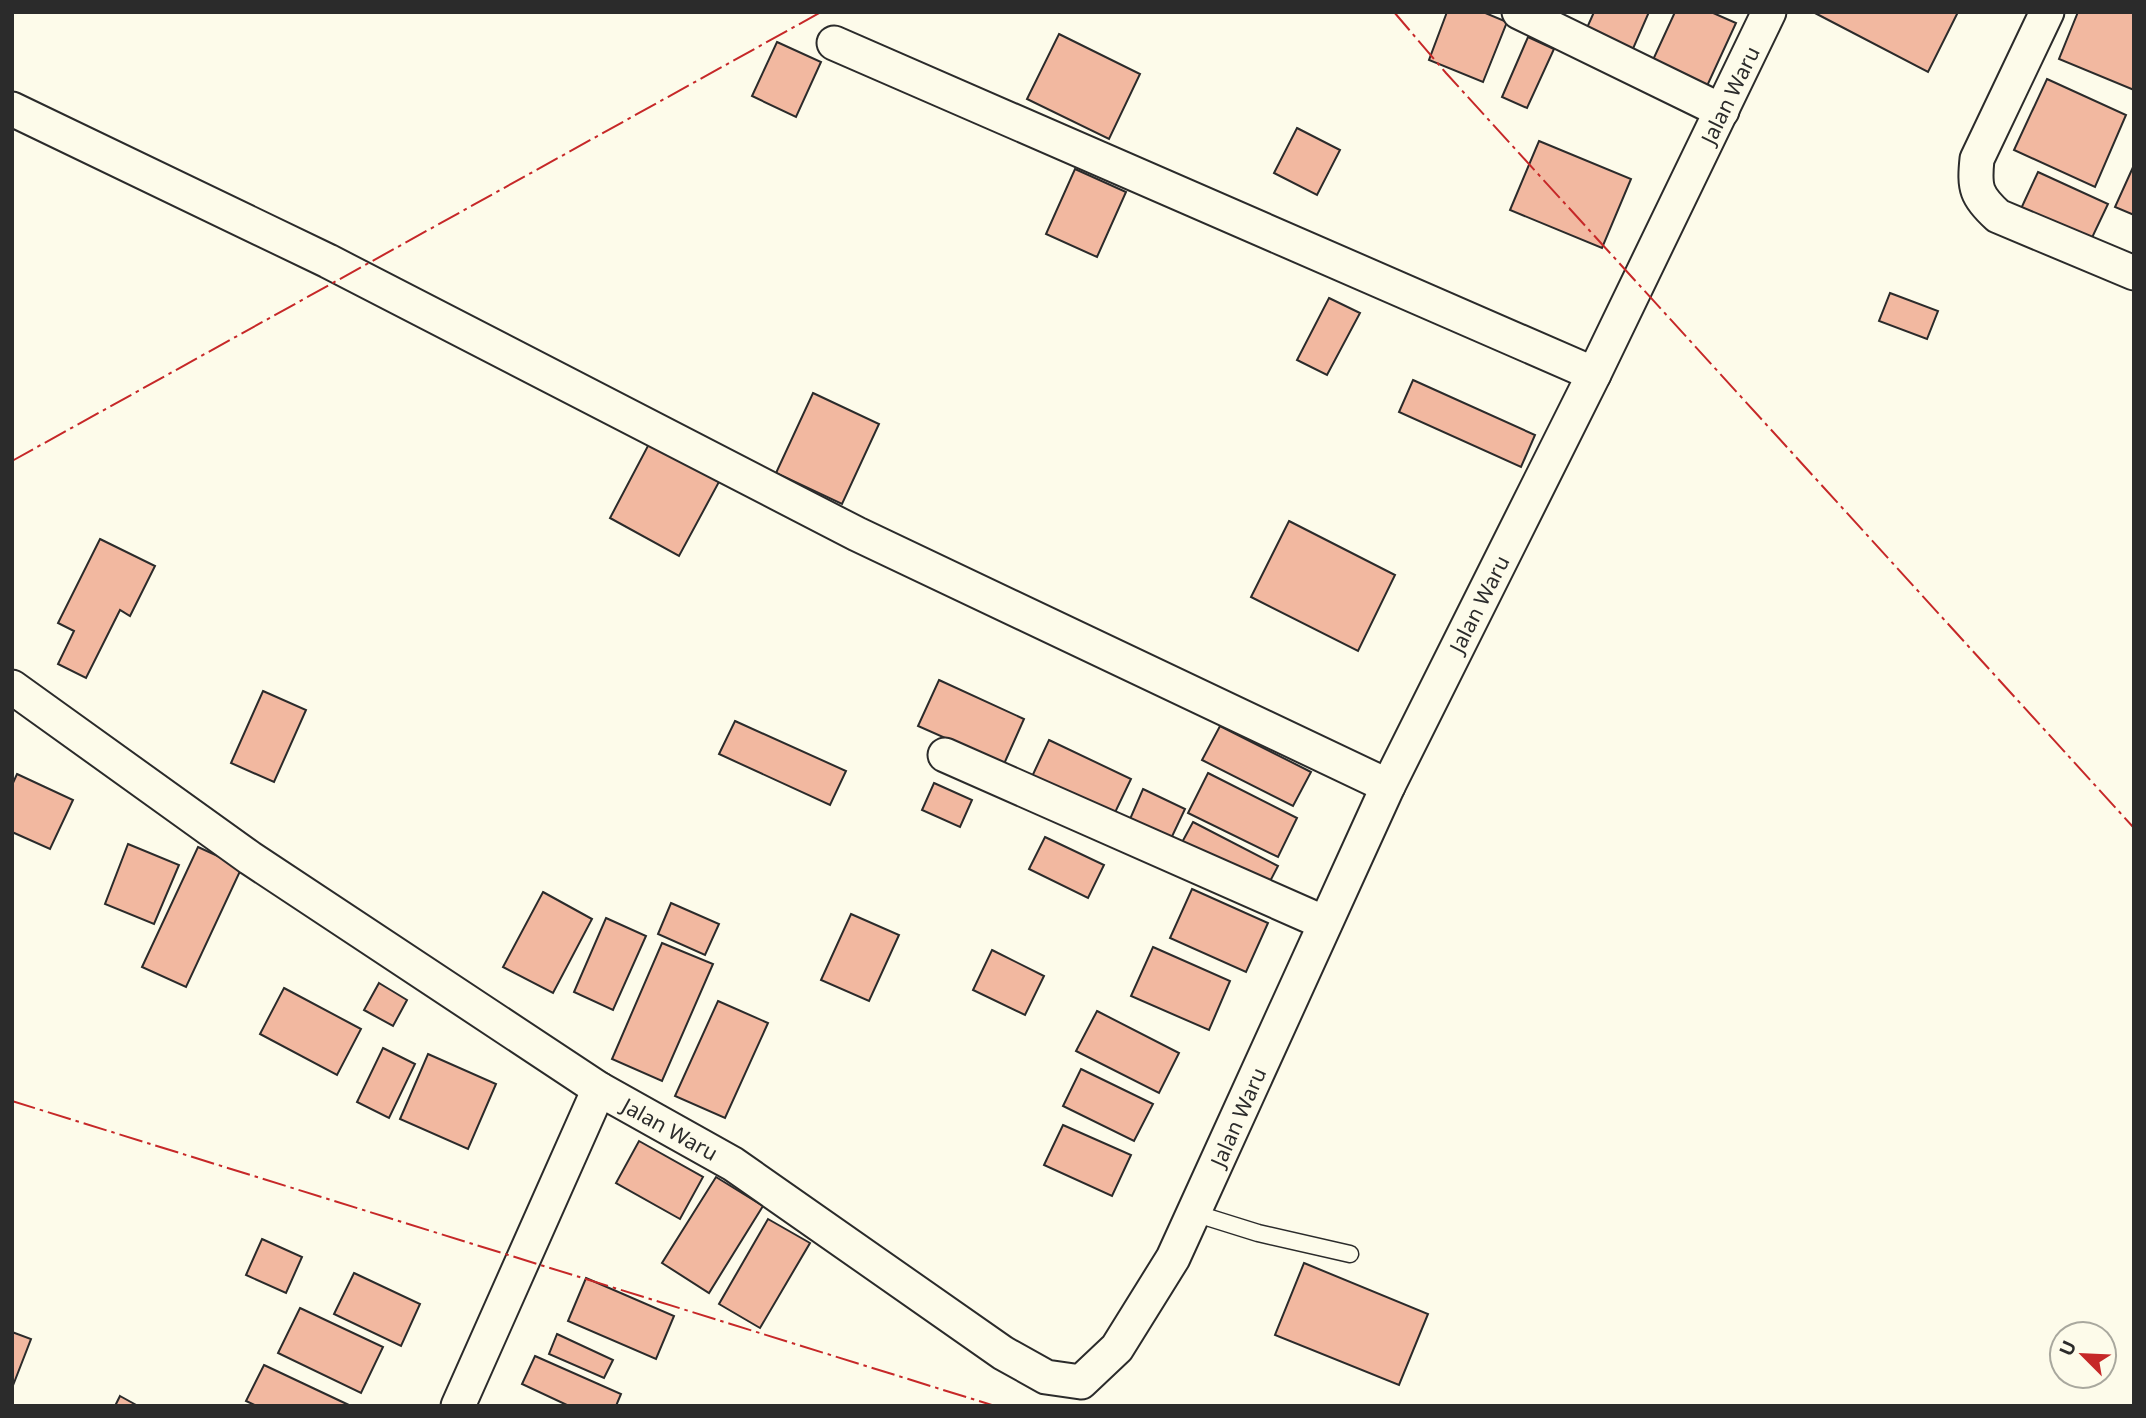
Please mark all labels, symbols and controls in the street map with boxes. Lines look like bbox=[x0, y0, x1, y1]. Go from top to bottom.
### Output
street label: Jalan Waru bbox=[1693, 41, 1766, 150]
street label: Jalan Waru bbox=[1442, 551, 1515, 659]
street label: Jalan Waru bbox=[1203, 1063, 1272, 1173]
street label: Jalan Waru bbox=[615, 1090, 723, 1167]
north arrow bbox=[2048, 1320, 2118, 1390]
text: U bbox=[2053, 1336, 2082, 1360]

